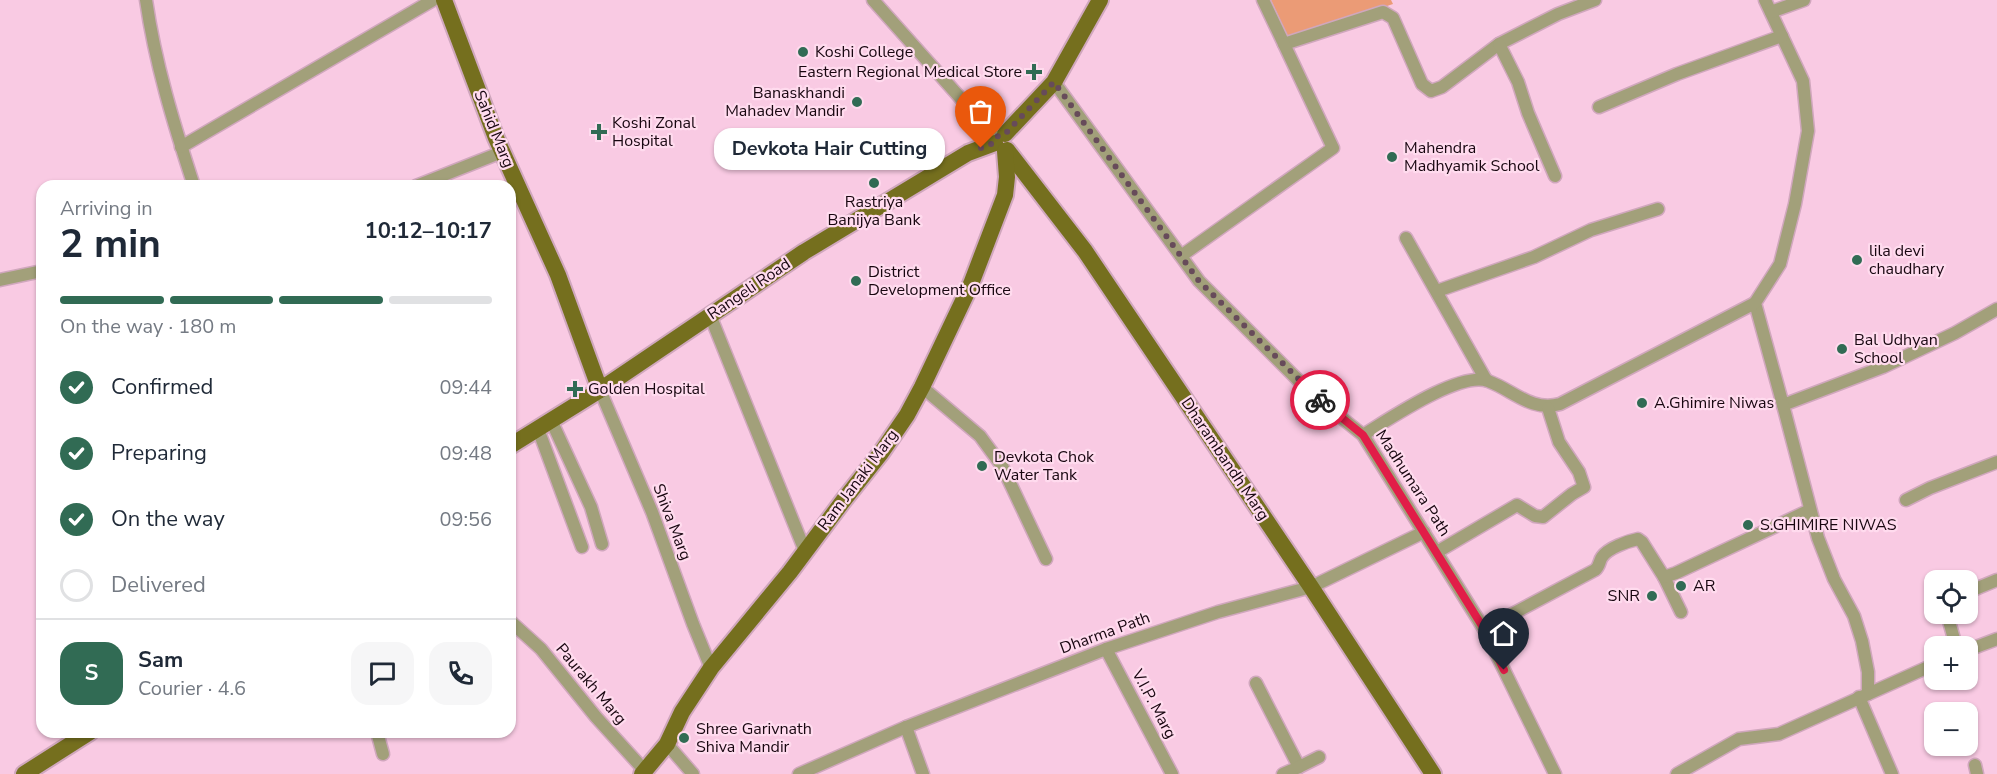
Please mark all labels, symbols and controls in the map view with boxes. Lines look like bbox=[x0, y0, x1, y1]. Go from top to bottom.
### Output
place label: Koshi College bbox=[815, 41, 913, 63]
marker: Koshi College bbox=[796, 45, 810, 59]
place label: Eastern Regional Medical Store bbox=[798, 61, 1022, 83]
marker: Eastern Regional Medical Store bbox=[1027, 65, 1041, 79]
place label: Banaskhandi Mahadev Mandir bbox=[725, 82, 845, 122]
pin bbox=[955, 86, 1006, 148]
street label: Sahid Marg bbox=[468, 87, 520, 171]
marker: Banaskhandi Mahadev Mandir bbox=[850, 95, 864, 109]
icon: bag bbox=[964, 95, 997, 128]
place label: Koshi Zonal Hospital bbox=[612, 112, 696, 152]
marker: Koshi Zonal Hospital bbox=[590, 123, 608, 141]
callout: Devkota Hair Cutting bbox=[714, 127, 945, 169]
text: Devkota Hair Cutting bbox=[732, 135, 927, 162]
place label: Mahendra Madhyamik School bbox=[1404, 137, 1540, 177]
marker: Mahendra Madhyamik School bbox=[1385, 150, 1399, 164]
marker: Rastriya Banijya Bank bbox=[867, 176, 881, 190]
place label: Rastriya Banijya Bank bbox=[828, 191, 921, 231]
text: Arriving in bbox=[60, 195, 153, 222]
text: 10:12–10:17 bbox=[364, 216, 492, 246]
text: 2 min bbox=[60, 218, 161, 271]
place label: lila devi chaudhary bbox=[1869, 240, 1945, 280]
street label: Rangeli Road bbox=[703, 253, 795, 325]
marker: lila devi chaudhary bbox=[1850, 253, 1864, 267]
place label: District Development Office bbox=[868, 261, 1011, 301]
marker: District Development Office bbox=[849, 274, 863, 288]
text: On the way · 180 m bbox=[60, 313, 236, 340]
place label: Bal Udhyan School bbox=[1854, 329, 1938, 369]
marker: Bal Udhyan School bbox=[1835, 342, 1849, 356]
courier bbox=[1290, 370, 1350, 430]
icon: check bbox=[60, 371, 93, 404]
text: Confirmed bbox=[111, 372, 213, 402]
text: 09:44 bbox=[439, 374, 492, 401]
place label: Golden Hospital bbox=[588, 378, 705, 400]
marker: Golden Hospital bbox=[566, 380, 584, 398]
icon: bike bbox=[1304, 384, 1337, 417]
place label: A.Ghimire Niwas bbox=[1654, 392, 1774, 414]
street label: Dharambandh Marg bbox=[1176, 393, 1274, 525]
marker: A.Ghimire Niwas bbox=[1635, 396, 1649, 410]
street label: Ram Janaki Marg bbox=[813, 425, 903, 535]
street label: Madhumara Path bbox=[1370, 425, 1456, 541]
icon: check bbox=[60, 437, 93, 470]
text: Preparing bbox=[111, 438, 207, 468]
text: 09:48 bbox=[439, 440, 492, 467]
place label: Devkota Chok Water Tank bbox=[994, 446, 1095, 486]
marker: Devkota Chok Water Tank bbox=[975, 459, 989, 473]
street label: Shiva Marg bbox=[647, 480, 697, 564]
icon: check bbox=[60, 503, 93, 536]
text: On the way bbox=[111, 504, 225, 534]
text: 09:56 bbox=[439, 506, 492, 533]
place label: S.GHIMIRE NIWAS bbox=[1760, 514, 1897, 536]
marker: S.GHIMIRE NIWAS bbox=[1741, 518, 1755, 532]
text: Delivered bbox=[111, 570, 206, 600]
map controls bbox=[1924, 570, 1978, 756]
button: locate bbox=[1924, 570, 1978, 624]
place label: AR bbox=[1693, 575, 1716, 597]
marker: AR bbox=[1674, 579, 1688, 593]
place label: SNR bbox=[1608, 585, 1640, 607]
marker: SNR bbox=[1645, 589, 1659, 603]
street label: Dharma Path bbox=[1057, 607, 1153, 659]
pin bbox=[1478, 608, 1529, 670]
icon: home bbox=[1487, 617, 1520, 650]
button: + bbox=[1924, 636, 1978, 690]
street label: Paurakh Marg bbox=[551, 639, 631, 729]
button: chat bbox=[351, 642, 414, 705]
button: phone bbox=[429, 642, 492, 705]
text: Sam bbox=[138, 645, 183, 675]
text: S bbox=[85, 658, 98, 688]
street label: V.I.P. Marg bbox=[1126, 664, 1182, 743]
text: Courier · 4.6 bbox=[138, 675, 246, 702]
button: − bbox=[1924, 702, 1978, 756]
place label: Shree Garivnath Shiva Mandir bbox=[696, 718, 812, 758]
marker: Shree Garivnath Shiva Mandir bbox=[677, 731, 691, 745]

